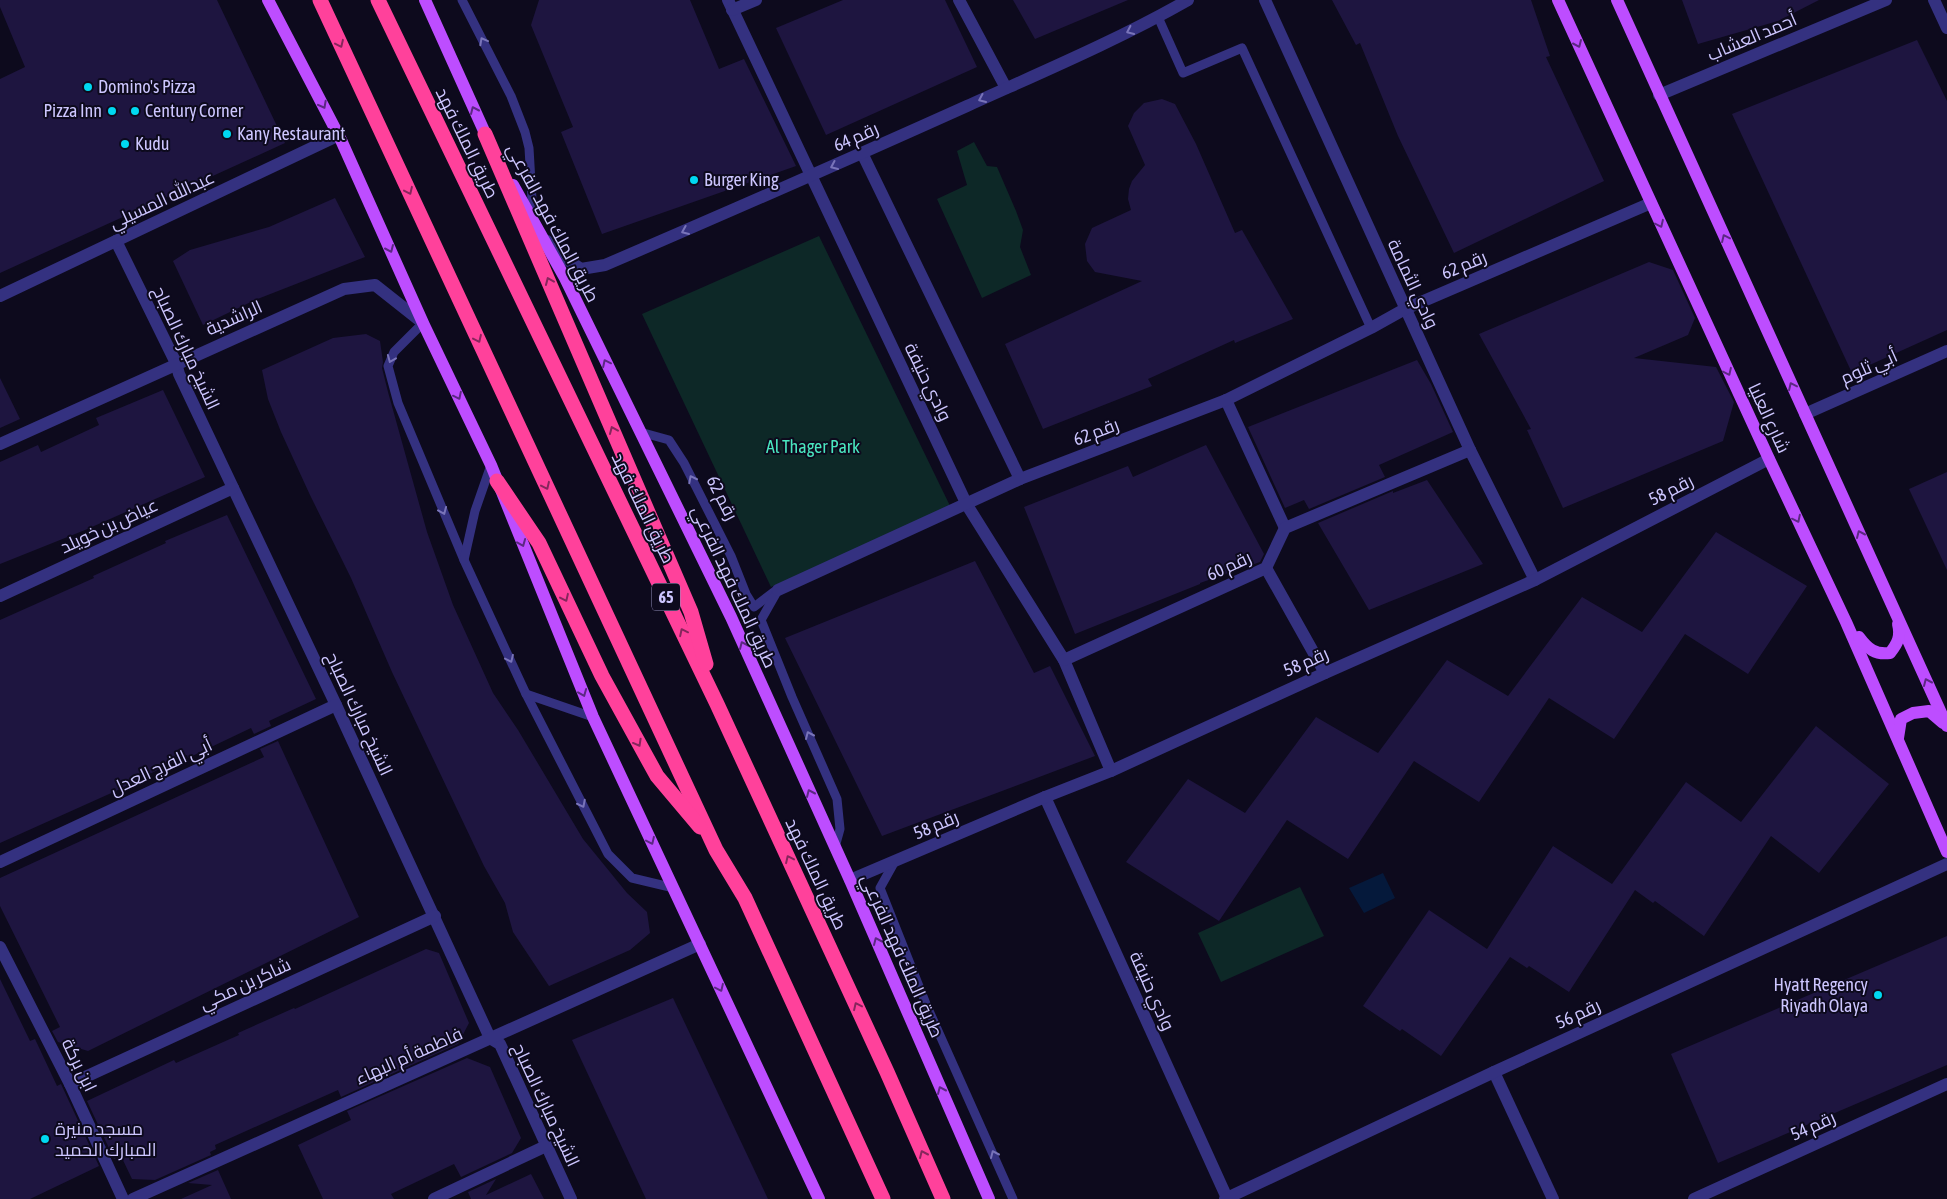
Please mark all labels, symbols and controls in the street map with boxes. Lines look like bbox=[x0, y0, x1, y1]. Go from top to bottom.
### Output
street label: أحمد العشاب bbox=[1704, 8, 1800, 65]
one-way arrow bbox=[1126, 24, 1135, 35]
one-way arrow bbox=[479, 37, 489, 46]
one-way arrow bbox=[334, 39, 345, 48]
one-way arrow bbox=[1572, 39, 1583, 48]
place label: Domino's Pizza bbox=[98, 76, 196, 97]
marker: Domino's Pizza bbox=[82, 81, 94, 93]
street label: طريق الملك فهد bbox=[430, 84, 503, 202]
one-way arrow bbox=[978, 93, 987, 104]
place label: Pizza Inn bbox=[44, 100, 102, 121]
place label: Century Corner bbox=[145, 100, 244, 121]
one-way arrow bbox=[317, 100, 327, 109]
marker: Pizza Inn bbox=[106, 105, 118, 117]
marker: Century Corner bbox=[129, 105, 141, 117]
one-way arrow bbox=[470, 106, 481, 115]
street label: رقم 64 bbox=[830, 117, 882, 158]
place label: Kany Restaurant bbox=[237, 123, 345, 144]
marker: Kany Restaurant bbox=[221, 128, 233, 140]
place label: Kudu bbox=[135, 133, 170, 154]
marker: Kudu bbox=[119, 138, 131, 150]
street label: طريق الملك فهد الفرعي bbox=[499, 140, 604, 307]
one-way arrow bbox=[830, 159, 839, 170]
street label: عبدالله المسيلي bbox=[105, 165, 219, 237]
place label: Burger King bbox=[704, 169, 779, 190]
marker: Burger King bbox=[688, 174, 700, 186]
one-way arrow bbox=[403, 186, 413, 195]
one-way arrow bbox=[1654, 219, 1665, 228]
one-way arrow bbox=[681, 224, 690, 235]
one-way arrow bbox=[1720, 234, 1731, 243]
street label: وادي الثمامة bbox=[1380, 236, 1443, 334]
one-way arrow bbox=[383, 244, 394, 253]
street label: رقم 62 bbox=[1438, 246, 1490, 285]
one-way arrow bbox=[544, 277, 555, 286]
street label: الشيخ مبارك الصباح bbox=[147, 283, 224, 414]
street label: الراشدية bbox=[202, 296, 266, 340]
one-way arrow bbox=[471, 334, 482, 343]
street label: وادي حنيفة bbox=[897, 339, 956, 426]
street label: أبي ثلوم bbox=[1837, 345, 1902, 392]
one-way arrow bbox=[388, 354, 398, 363]
one-way arrow bbox=[602, 359, 612, 368]
one-way arrow bbox=[1722, 367, 1733, 376]
street label: شارع العليا bbox=[1742, 379, 1795, 457]
one-way arrow bbox=[1788, 382, 1799, 391]
one-way arrow bbox=[452, 391, 462, 400]
street label: رقم 62 bbox=[1070, 413, 1122, 452]
one-way arrow bbox=[609, 426, 620, 435]
park label: Al Thager Park bbox=[766, 436, 860, 457]
street label: طريق الملك فهد bbox=[606, 449, 679, 567]
street label: رقم 58 bbox=[1645, 470, 1697, 511]
street label: رقم 62 bbox=[701, 472, 742, 524]
one-way arrow bbox=[688, 475, 698, 484]
one-way arrow bbox=[540, 481, 550, 490]
street label: عياض بن خويلد bbox=[57, 494, 161, 558]
street label: طريق الملك فهد الفرعي bbox=[684, 502, 781, 673]
one-way arrow bbox=[437, 506, 448, 515]
one-way arrow bbox=[1791, 514, 1801, 523]
one-way arrow bbox=[1855, 530, 1866, 539]
one-way arrow bbox=[516, 538, 526, 547]
street label: رقم 60 bbox=[1203, 546, 1255, 587]
road number: 65 bbox=[652, 584, 680, 610]
one-way arrow bbox=[559, 593, 569, 602]
one-way arrow bbox=[678, 628, 689, 637]
one-way arrow bbox=[739, 641, 750, 650]
street label: رقم 58 bbox=[1280, 642, 1332, 683]
street label: الشيخ مبارك الصباح bbox=[320, 649, 397, 780]
one-way arrow bbox=[504, 654, 514, 663]
one-way arrow bbox=[1923, 678, 1934, 687]
one-way arrow bbox=[577, 688, 588, 697]
one-way arrow bbox=[804, 731, 815, 740]
street label: أبي الفرج العدل bbox=[106, 734, 217, 803]
one-way arrow bbox=[632, 738, 642, 747]
one-way arrow bbox=[806, 789, 817, 798]
one-way arrow bbox=[576, 799, 586, 808]
street label: رقم 58 bbox=[910, 806, 962, 845]
street label: طريق الملك فهد bbox=[780, 815, 851, 934]
one-way arrow bbox=[645, 836, 656, 845]
one-way arrow bbox=[784, 855, 795, 864]
street label: طريق الملك فهد الفرعي bbox=[853, 871, 948, 1042]
one-way arrow bbox=[872, 937, 883, 946]
street label: وادي حنيفة bbox=[1122, 948, 1179, 1035]
street label: شاكر بن مكي bbox=[196, 953, 296, 1017]
place label: Hyatt Regency Riyadh Olaya bbox=[1774, 974, 1868, 1016]
one-way arrow bbox=[714, 983, 725, 992]
marker: Hyatt Regency Riyadh Olaya bbox=[1872, 989, 1884, 1001]
street label: رقم 56 bbox=[1552, 994, 1604, 1035]
one-way arrow bbox=[852, 1002, 863, 1011]
street label: فاطمة أم البهاء bbox=[352, 1023, 467, 1090]
street label: ابن بركة bbox=[57, 1035, 101, 1095]
street label: الشيخ مبارك الصباح bbox=[507, 1040, 584, 1171]
one-way arrow bbox=[937, 1086, 948, 1095]
street label: رقم 54 bbox=[1787, 1106, 1839, 1147]
place label: مسجد منيرة المبارك الحميد bbox=[55, 1118, 157, 1161]
marker: مسجد منيرة المبارك الحميد bbox=[39, 1133, 51, 1145]
one-way arrow bbox=[919, 1150, 930, 1159]
one-way arrow bbox=[989, 1150, 1000, 1159]

